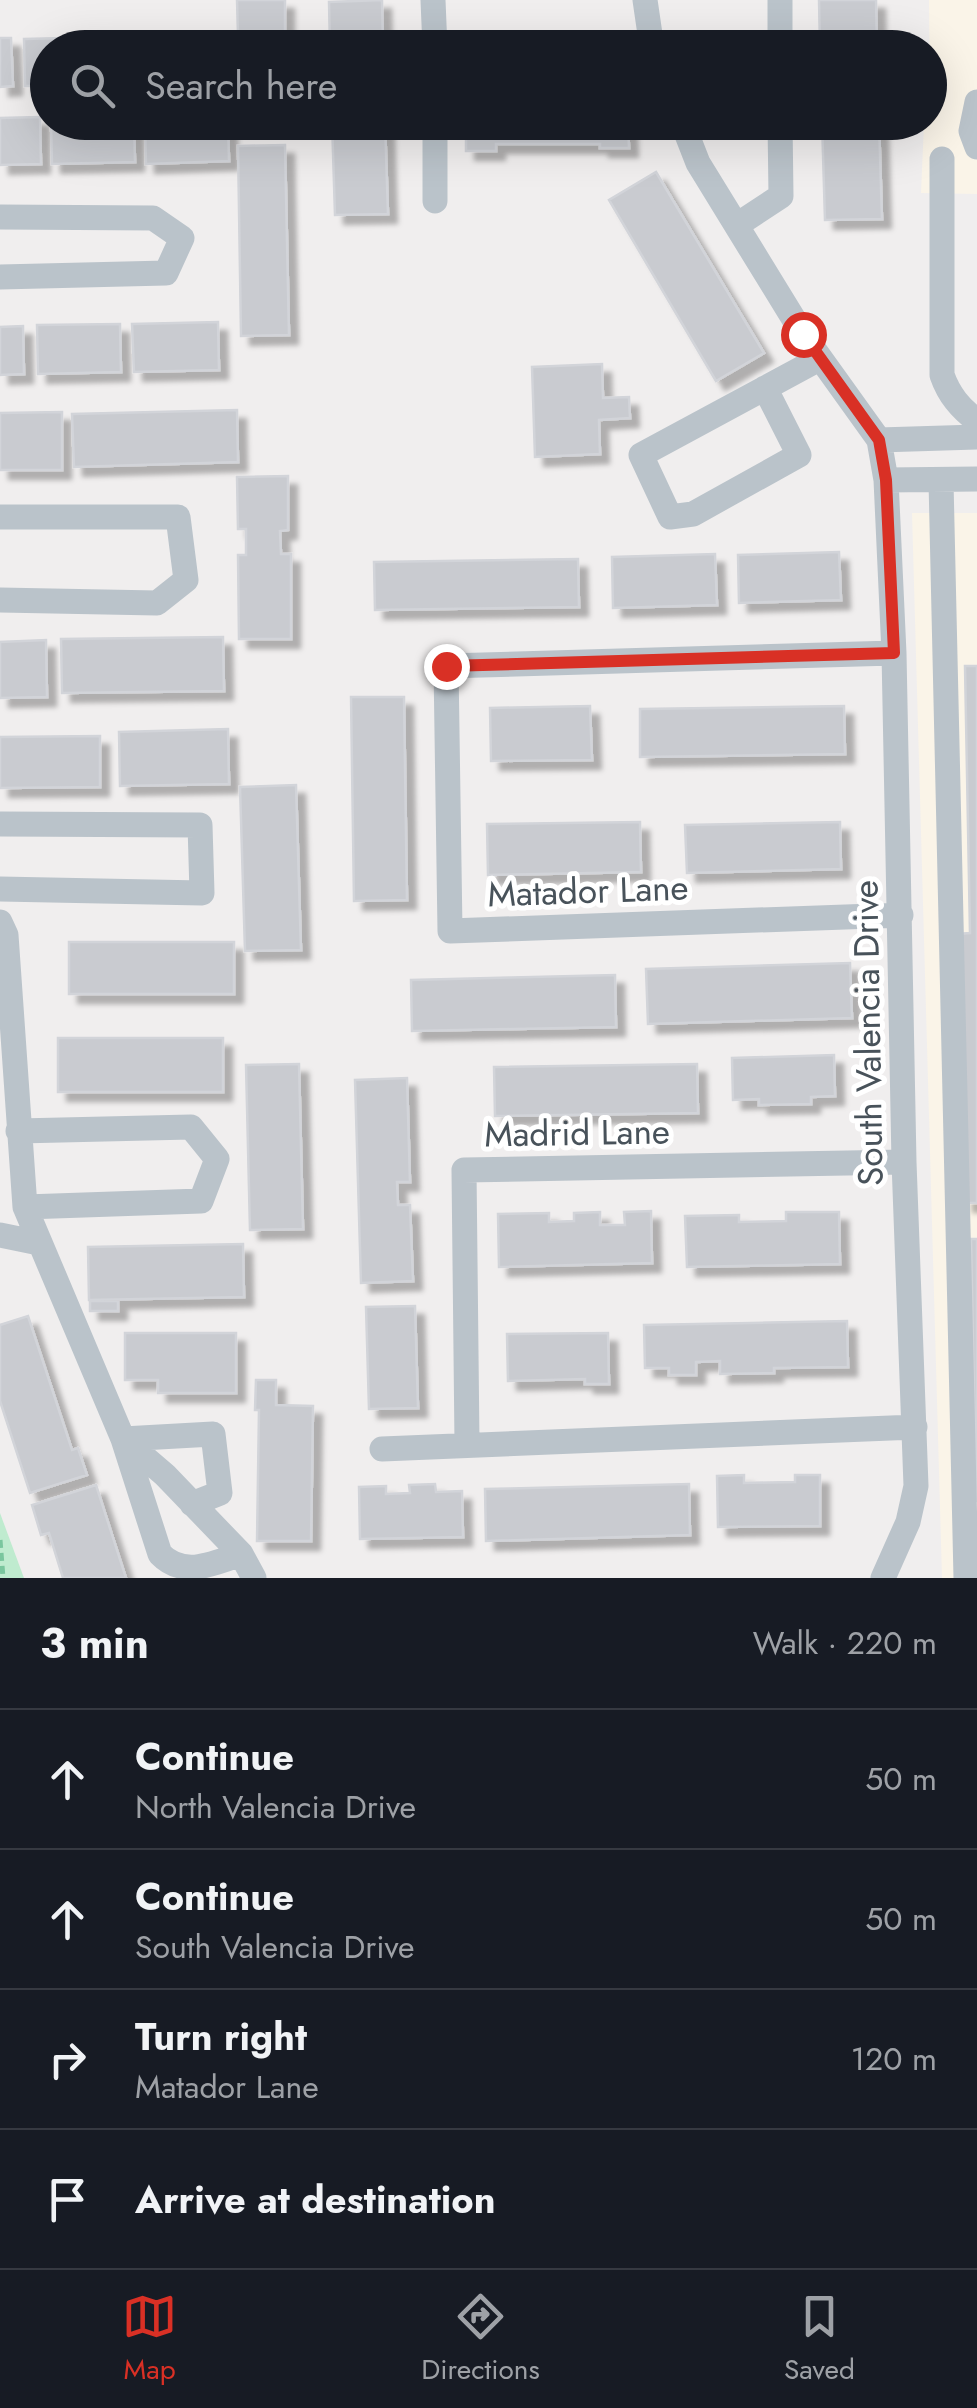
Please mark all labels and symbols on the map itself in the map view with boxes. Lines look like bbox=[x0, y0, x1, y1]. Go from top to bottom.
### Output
route start bbox=[781, 312, 827, 358]
route end bbox=[424, 644, 470, 690]
street label: Matador Lane bbox=[487, 863, 689, 919]
street label: South Valencia Drive bbox=[840, 880, 896, 1186]
street label: Madrid Lane bbox=[484, 1106, 670, 1160]

